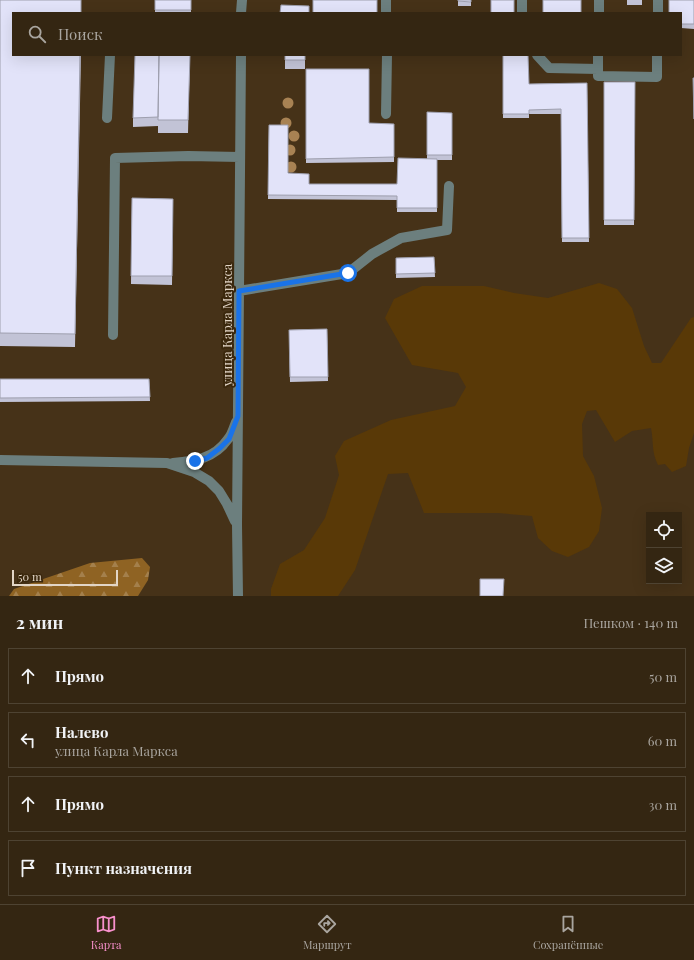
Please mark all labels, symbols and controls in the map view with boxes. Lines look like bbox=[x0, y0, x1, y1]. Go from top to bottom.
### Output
search box bbox=[12, 12, 682, 56]
icon: search bbox=[26, 23, 48, 45]
text: Поиск bbox=[58, 24, 103, 44]
street label: улица Карла Маркса bbox=[218, 263, 235, 387]
route start bbox=[339, 264, 357, 282]
route end bbox=[186, 452, 204, 470]
map controls bbox=[646, 512, 682, 584]
button: locate bbox=[646, 512, 682, 548]
button: layers bbox=[646, 548, 682, 584]
scale bar bbox=[12, 568, 118, 587]
text: 50 m bbox=[18, 569, 42, 584]
text: 2 мин bbox=[16, 611, 63, 633]
text: Пешком · 140 m bbox=[584, 614, 678, 631]
icon: ahead bbox=[17, 665, 39, 687]
text: Прямо bbox=[55, 666, 104, 686]
text: 50 m bbox=[649, 668, 677, 685]
text: Налево bbox=[55, 722, 108, 742]
icon: left bbox=[17, 729, 39, 751]
text: 60 m bbox=[648, 732, 677, 749]
text: улица Карла Маркса bbox=[55, 742, 178, 759]
icon: ahead bbox=[17, 793, 39, 815]
text: Прямо bbox=[55, 794, 104, 814]
text: 30 m bbox=[649, 796, 677, 813]
icon: arrive bbox=[17, 857, 39, 879]
text: Пункт назначения bbox=[55, 858, 192, 878]
tab: Карта bbox=[91, 913, 122, 952]
tab: Маршрут bbox=[303, 913, 352, 952]
tab: Сохранённые bbox=[533, 913, 603, 952]

